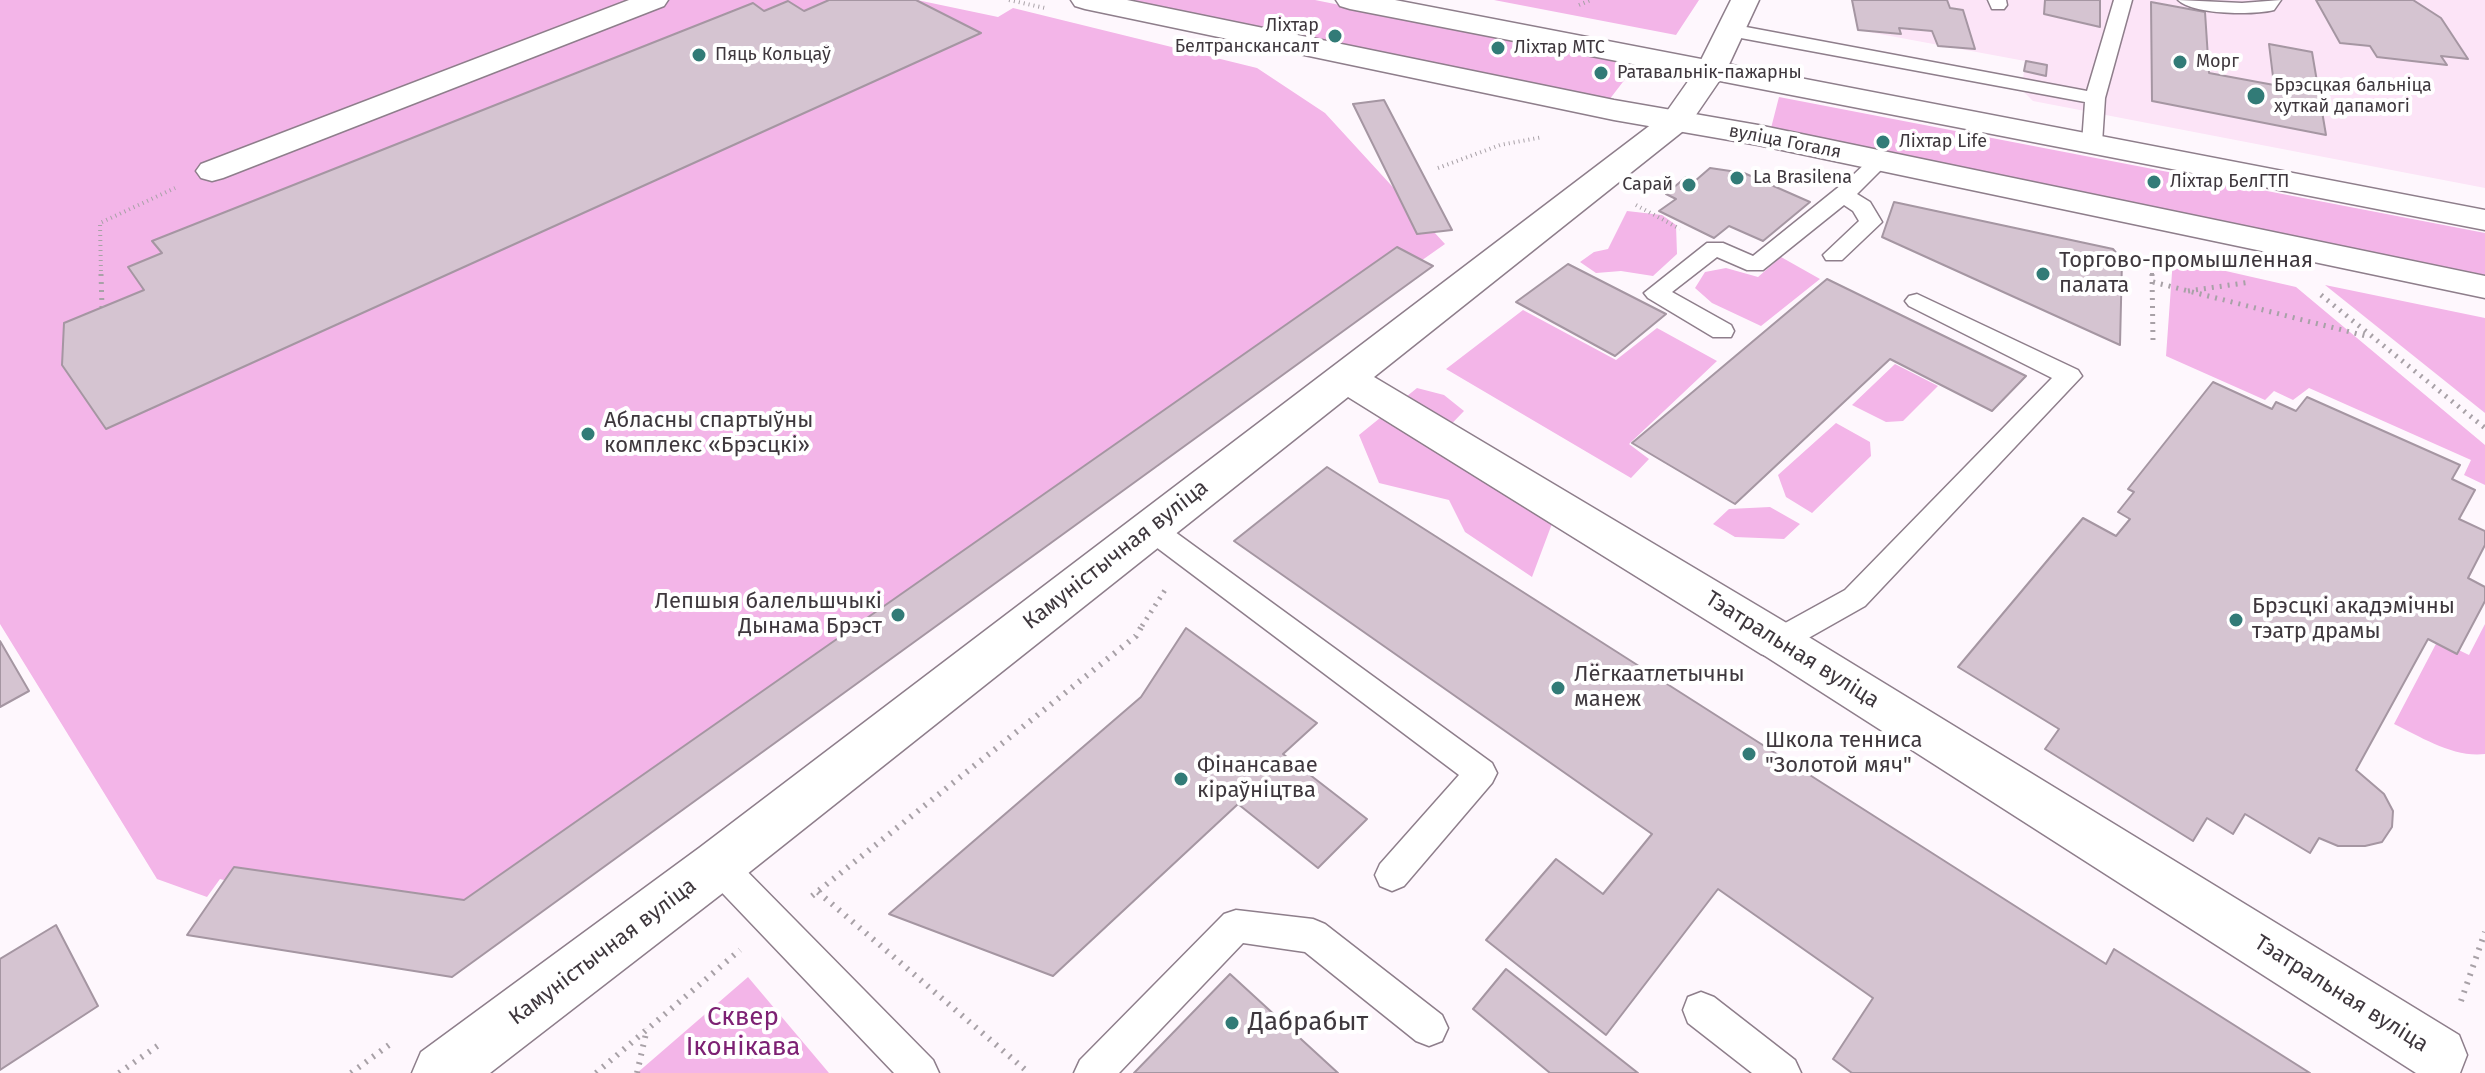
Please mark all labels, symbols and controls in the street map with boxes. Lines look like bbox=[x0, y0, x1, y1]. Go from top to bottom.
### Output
place label: Ліхтар Белтранскансалт bbox=[1175, 15, 1319, 58]
marker: Ліхтар Белтранскансалт bbox=[1326, 27, 1344, 45]
place label: Ліхтар МТС bbox=[1514, 37, 1605, 59]
marker: Ліхтар МТС bbox=[1489, 39, 1507, 57]
place label: Пяць Кольцаў bbox=[715, 44, 831, 66]
marker: Пяць Кольцаў bbox=[690, 46, 708, 64]
place label: Морг bbox=[2196, 51, 2239, 73]
marker: Морг bbox=[2171, 53, 2189, 71]
place label: Ратавальнік-пажарны bbox=[1617, 62, 1802, 84]
marker: Ратавальнік-пажарны bbox=[1592, 64, 1610, 82]
place label: Брэсцкая бальніца хуткай дапамогі bbox=[2274, 75, 2432, 118]
marker: Брэсцкая бальніца хуткай дапамогі bbox=[2245, 85, 2267, 107]
street label: вуліца Гогаля bbox=[1727, 121, 1843, 163]
place label: Ліхтар Life bbox=[1899, 131, 1987, 153]
marker: Ліхтар Life bbox=[1874, 133, 1892, 151]
place label: La Brasilena bbox=[1753, 167, 1852, 189]
marker: La Brasilena bbox=[1728, 169, 1746, 187]
place label: Ліхтар БелГТП bbox=[2170, 171, 2289, 193]
marker: Ліхтар БелГТП bbox=[2145, 173, 2163, 191]
place label: Сарай bbox=[1622, 174, 1673, 196]
marker: Сарай bbox=[1680, 176, 1698, 194]
place label: Торгово-промышленная палата bbox=[2059, 248, 2313, 300]
marker: Торгово-промышленная палата bbox=[2034, 265, 2052, 283]
place label: Абласны спартыўны комплекс «Брэсцкі» bbox=[604, 408, 813, 460]
marker: Абласны спартыўны комплекс «Брэсцкі» bbox=[579, 425, 597, 443]
street label: Камуністычная вуліца bbox=[1018, 475, 1214, 635]
street label: Тэатральная вуліца bbox=[1700, 586, 1884, 714]
place label: Лепшыя балельшчыкі Дынама Брэст bbox=[655, 589, 882, 640]
place label: Брэсцкі акадэмічны тэатр драмы bbox=[2252, 594, 2455, 646]
marker: Лепшыя балельшчыкі Дынама Брэст bbox=[889, 606, 907, 624]
marker: Брэсцкі акадэмічны тэатр драмы bbox=[2227, 611, 2245, 629]
place label: Лёгкаатлетычны манеж bbox=[1574, 662, 1745, 714]
marker: Лёгкаатлетычны манеж bbox=[1549, 679, 1567, 697]
place label: Школа тенниса "Золотой мяч" bbox=[1765, 728, 1923, 780]
marker: Школа тенниса "Золотой мяч" bbox=[1740, 745, 1758, 763]
place label: Фінансавае кіраўніцтва bbox=[1197, 753, 1318, 804]
marker: Фінансавае кіраўніцтва bbox=[1172, 770, 1190, 788]
street label: Камуністычная вуліца bbox=[504, 873, 702, 1031]
street label: Тэатральная вуліца bbox=[2249, 930, 2433, 1058]
park label: Сквер Іконікава bbox=[686, 1002, 800, 1064]
place label: Дабрабыт bbox=[1248, 1007, 1368, 1039]
marker: Дабрабыт bbox=[1223, 1014, 1241, 1032]

